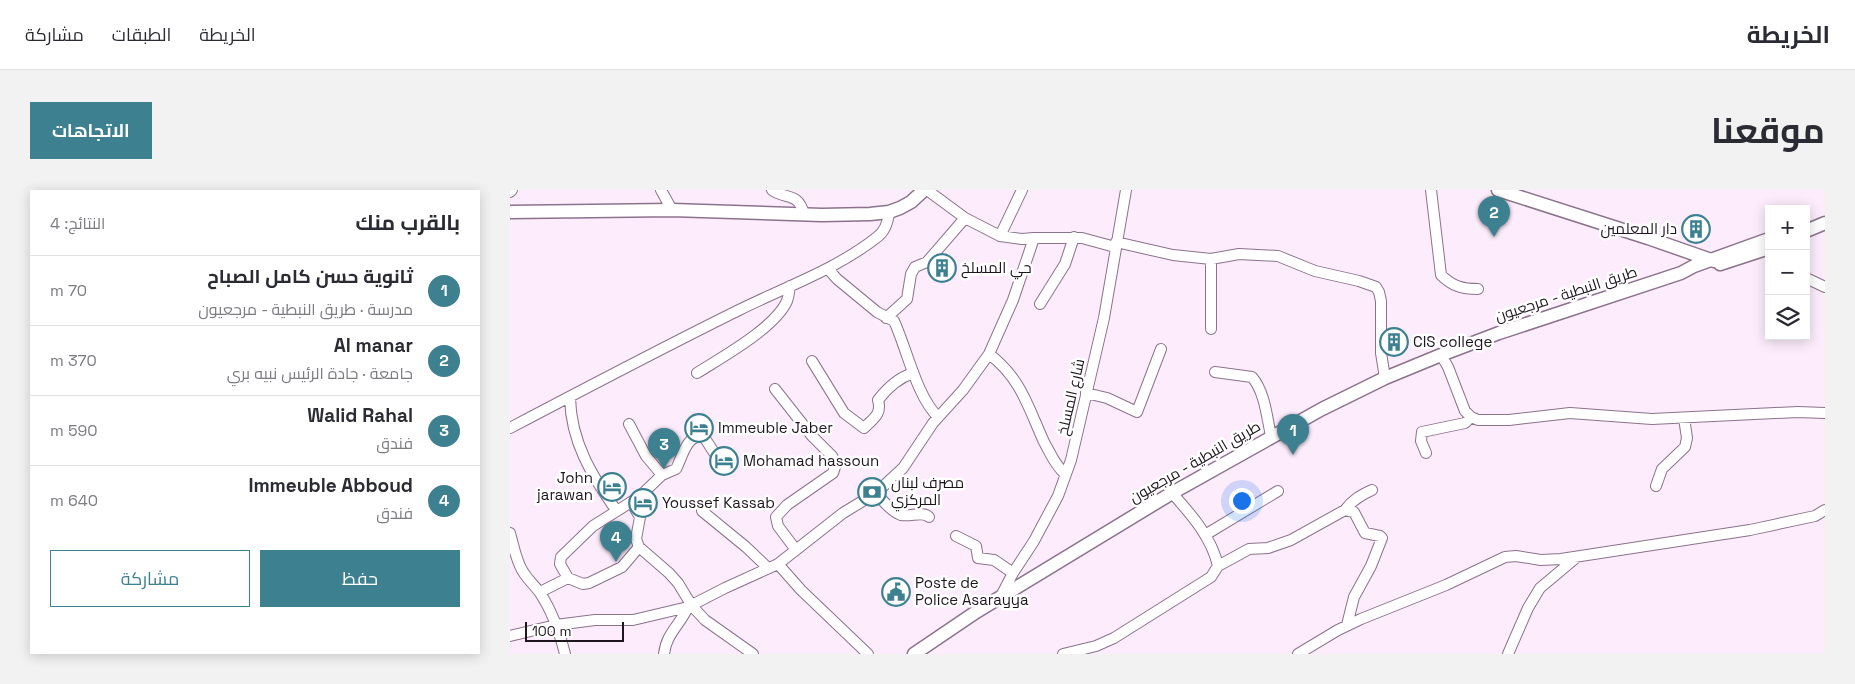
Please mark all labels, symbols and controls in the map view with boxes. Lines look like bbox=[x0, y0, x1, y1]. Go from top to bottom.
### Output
text: الخريطة bbox=[1747, 19, 1830, 50]
text: مشاركة bbox=[25, 23, 84, 46]
text: الطبقات bbox=[112, 23, 171, 46]
text: الخريطة bbox=[199, 23, 256, 46]
button: الاتجاهات bbox=[30, 102, 152, 159]
text: موقعنا bbox=[1711, 109, 1825, 153]
pin: 2 bbox=[1478, 196, 1510, 237]
map controls bbox=[1765, 205, 1810, 340]
button: + bbox=[1765, 205, 1810, 250]
text: بالقرب منك bbox=[356, 209, 460, 236]
text: النتائج: 4 bbox=[50, 213, 105, 234]
building icon: دار المعلمين bbox=[1681, 214, 1711, 244]
place label: دار المعلمين bbox=[1600, 219, 1677, 239]
button: − bbox=[1765, 250, 1810, 295]
building icon: حي المسلخ bbox=[927, 253, 957, 283]
place label: حي المسلخ bbox=[961, 258, 1032, 280]
street label: طريق النبطية - مرجعيون bbox=[1492, 262, 1640, 326]
text: ثانوية حسن كامل الصباح bbox=[207, 264, 413, 289]
text: 70 m bbox=[50, 280, 87, 301]
text: 1 bbox=[440, 280, 448, 301]
button: layers bbox=[1765, 295, 1810, 340]
text: مدرسة · طريق النبطية - مرجعيون bbox=[198, 299, 413, 320]
building icon: CIS college bbox=[1379, 327, 1409, 357]
place label: CIS college bbox=[1413, 332, 1492, 351]
text: Al manar bbox=[334, 333, 413, 358]
text: 370 m bbox=[50, 350, 97, 371]
text: 2 bbox=[439, 350, 449, 371]
street label: شارع المسلخ bbox=[1052, 357, 1091, 438]
text: جامعة · جادة الرئيس نبيه بري bbox=[227, 363, 413, 384]
text: Walid Rahal bbox=[307, 403, 413, 428]
hotel icon: Immeuble Jaber bbox=[684, 413, 714, 443]
pin: 1 bbox=[1277, 414, 1309, 455]
street label: طريق النبطية - مرجعيون bbox=[1126, 416, 1264, 508]
place label: Immeuble Jaber bbox=[718, 418, 833, 437]
text: 590 m bbox=[50, 420, 98, 441]
text: 3 bbox=[439, 420, 449, 441]
pin: 3 bbox=[648, 428, 680, 469]
text: فندق bbox=[376, 433, 413, 454]
hotel icon: Mohamad hassoun bbox=[709, 446, 739, 476]
place label: Mohamad hassoun bbox=[743, 451, 879, 470]
place label: John jarawan bbox=[536, 468, 593, 504]
hotel icon: John jarawan bbox=[597, 472, 627, 502]
text: Immeuble Abboud bbox=[248, 473, 413, 498]
place label: مصرف لبنان المركزي bbox=[891, 473, 964, 512]
bank icon: مصرف لبنان المركزي bbox=[857, 477, 887, 507]
hotel icon: Youssef Kassab bbox=[628, 488, 658, 518]
your location bbox=[1229, 488, 1255, 514]
text: 640 m bbox=[50, 490, 98, 511]
text: 4 bbox=[439, 490, 449, 511]
place label: Youssef Kassab bbox=[662, 493, 775, 512]
text: فندق bbox=[376, 503, 413, 524]
pin: 4 bbox=[600, 521, 632, 562]
button: مشاركة bbox=[50, 550, 250, 607]
button: حفظ bbox=[260, 550, 460, 607]
place label: Poste de Police Asarayya bbox=[915, 573, 1029, 609]
public building icon: Poste de Police Asarayya bbox=[881, 577, 911, 607]
scale bar bbox=[525, 619, 624, 642]
text: 100 m bbox=[532, 622, 571, 640]

